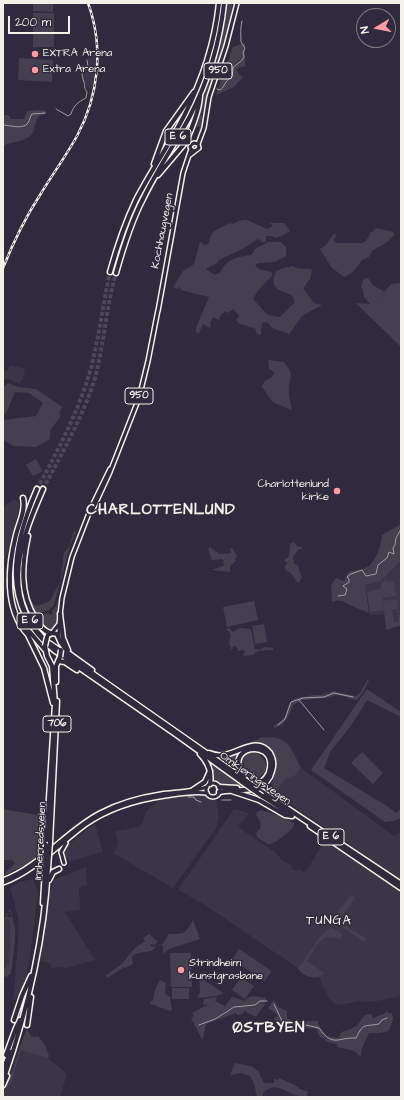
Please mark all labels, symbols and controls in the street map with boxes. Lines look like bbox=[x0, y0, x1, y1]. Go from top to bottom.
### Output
scale bar bbox=[10, 8, 72, 34]
north arrow bbox=[356, 8, 396, 48]
text: 200 m bbox=[15, 14, 51, 31]
text: N bbox=[357, 25, 373, 35]
place label: EXTRA Arena bbox=[43, 47, 112, 61]
marker: EXTRA Arena bbox=[30, 49, 40, 59]
place label: Extra Arena bbox=[43, 63, 105, 77]
road number: 950 bbox=[204, 63, 232, 79]
marker: Extra Arena bbox=[30, 65, 40, 75]
road number: E 6 bbox=[165, 129, 191, 145]
street label: Kochhaugvegen bbox=[149, 192, 177, 270]
road number: 950 bbox=[125, 388, 153, 404]
place label: Charlottenlund kirke bbox=[257, 478, 329, 504]
marker: Charlottenlund kirke bbox=[332, 486, 342, 496]
district label: CHARLOTTENLUND bbox=[86, 502, 236, 520]
road number: E 6 bbox=[17, 613, 43, 629]
road number: 706 bbox=[43, 716, 71, 732]
street label: Omkjøringsvegen bbox=[217, 749, 293, 809]
street label: Innherredsveien bbox=[32, 802, 50, 880]
road number: E 6 bbox=[318, 829, 344, 845]
district label: TUNGA bbox=[306, 913, 352, 929]
place label: Strindheim kunstgrasbane bbox=[189, 957, 263, 983]
marker: Strindheim kunstgrasbane bbox=[176, 965, 186, 975]
district label: ØSTBYEN bbox=[233, 1020, 305, 1038]

